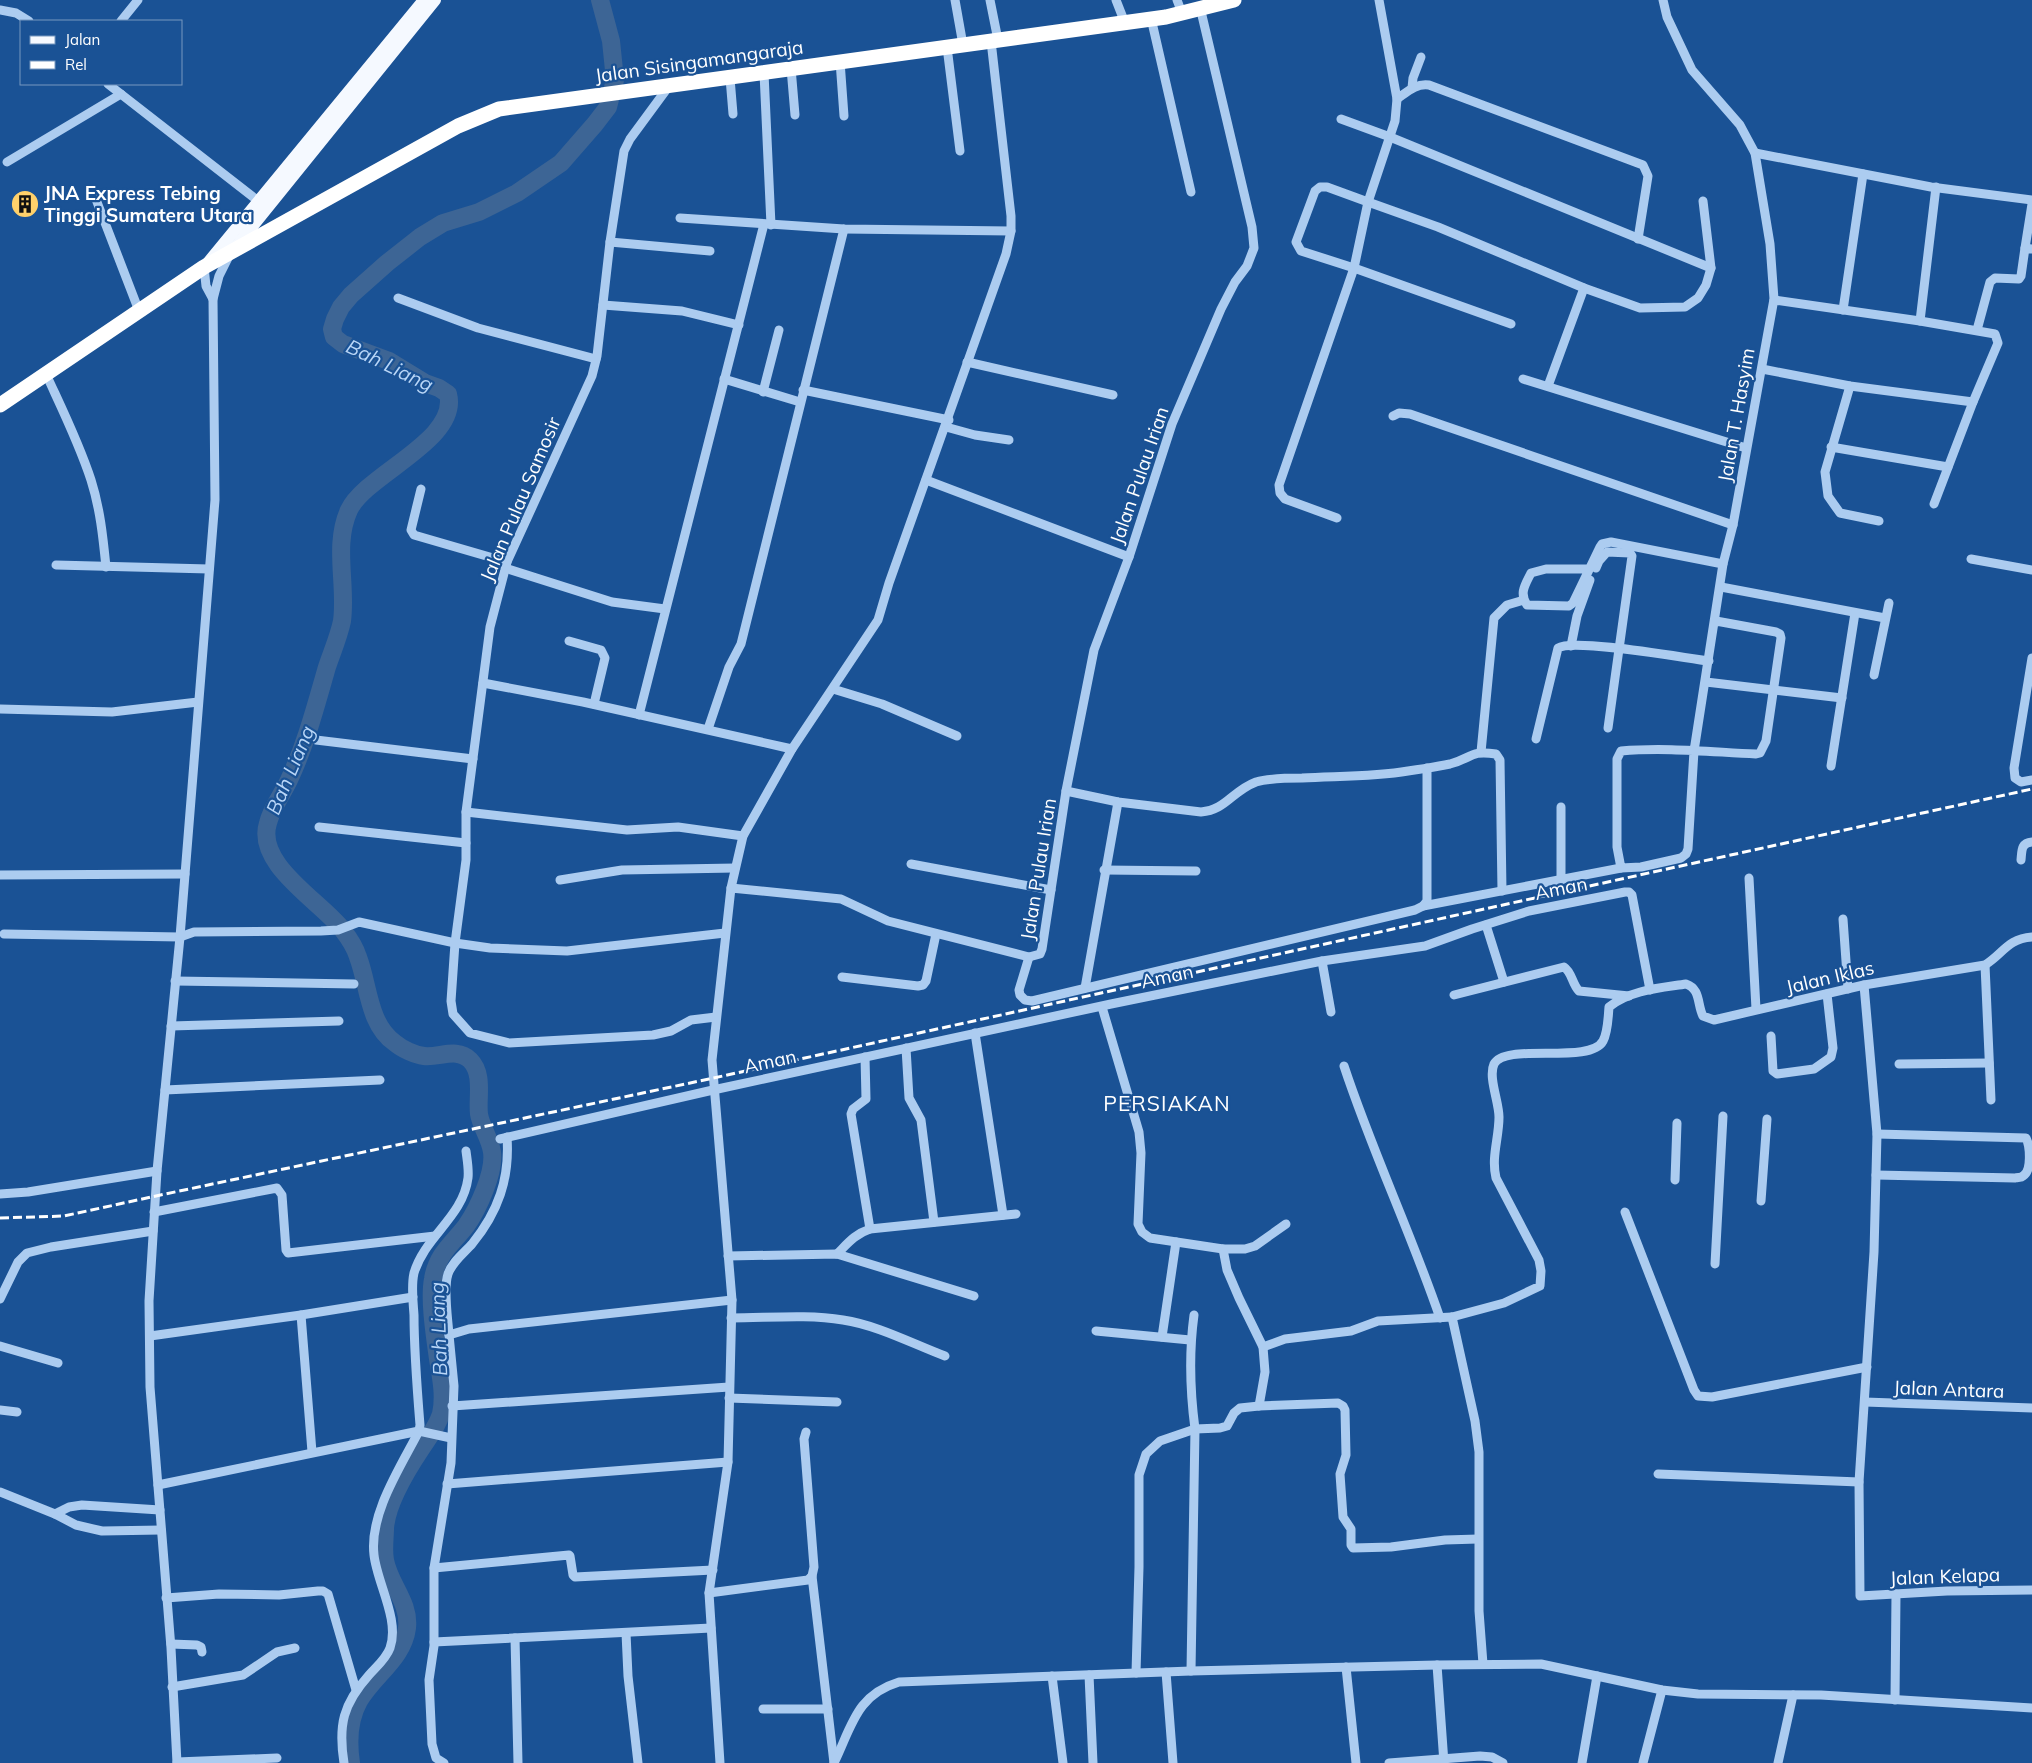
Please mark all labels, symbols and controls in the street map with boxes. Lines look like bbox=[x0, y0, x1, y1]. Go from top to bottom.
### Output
legend bbox=[20, 20, 182, 85]
text: Jalan bbox=[65, 30, 100, 49]
street label: Jalan Sisingamangaraja bbox=[593, 34, 805, 88]
text: Rel bbox=[65, 55, 87, 74]
place label: JNA Express Tebing Tinggi Sumatera Utara bbox=[44, 181, 253, 227]
building icon: JNA Express Tebing Tinggi Sumatera Utara bbox=[10, 189, 40, 219]
water label: Bah Liang bbox=[342, 333, 438, 397]
street label: Jalan T. Hasyim bbox=[1712, 346, 1760, 484]
street label: Jalan Pulau Irian bbox=[1104, 403, 1174, 547]
street label: Jalan Pulau Samosir bbox=[475, 413, 566, 585]
water label: Bah Liang bbox=[260, 722, 320, 818]
street label: Jalan Pulau Irian bbox=[1015, 796, 1061, 942]
street label: Aman bbox=[1533, 871, 1589, 905]
street label: Jalan Iklas bbox=[1784, 955, 1876, 999]
street label: Aman bbox=[1138, 959, 1196, 993]
street label: Aman bbox=[741, 1044, 799, 1078]
district label: PERSIAKAN bbox=[1103, 1090, 1231, 1116]
water label: Bah Liang bbox=[424, 1282, 452, 1376]
street label: Jalan Antara bbox=[1893, 1375, 2005, 1403]
street label: Jalan Kelapa bbox=[1889, 1562, 2001, 1590]

